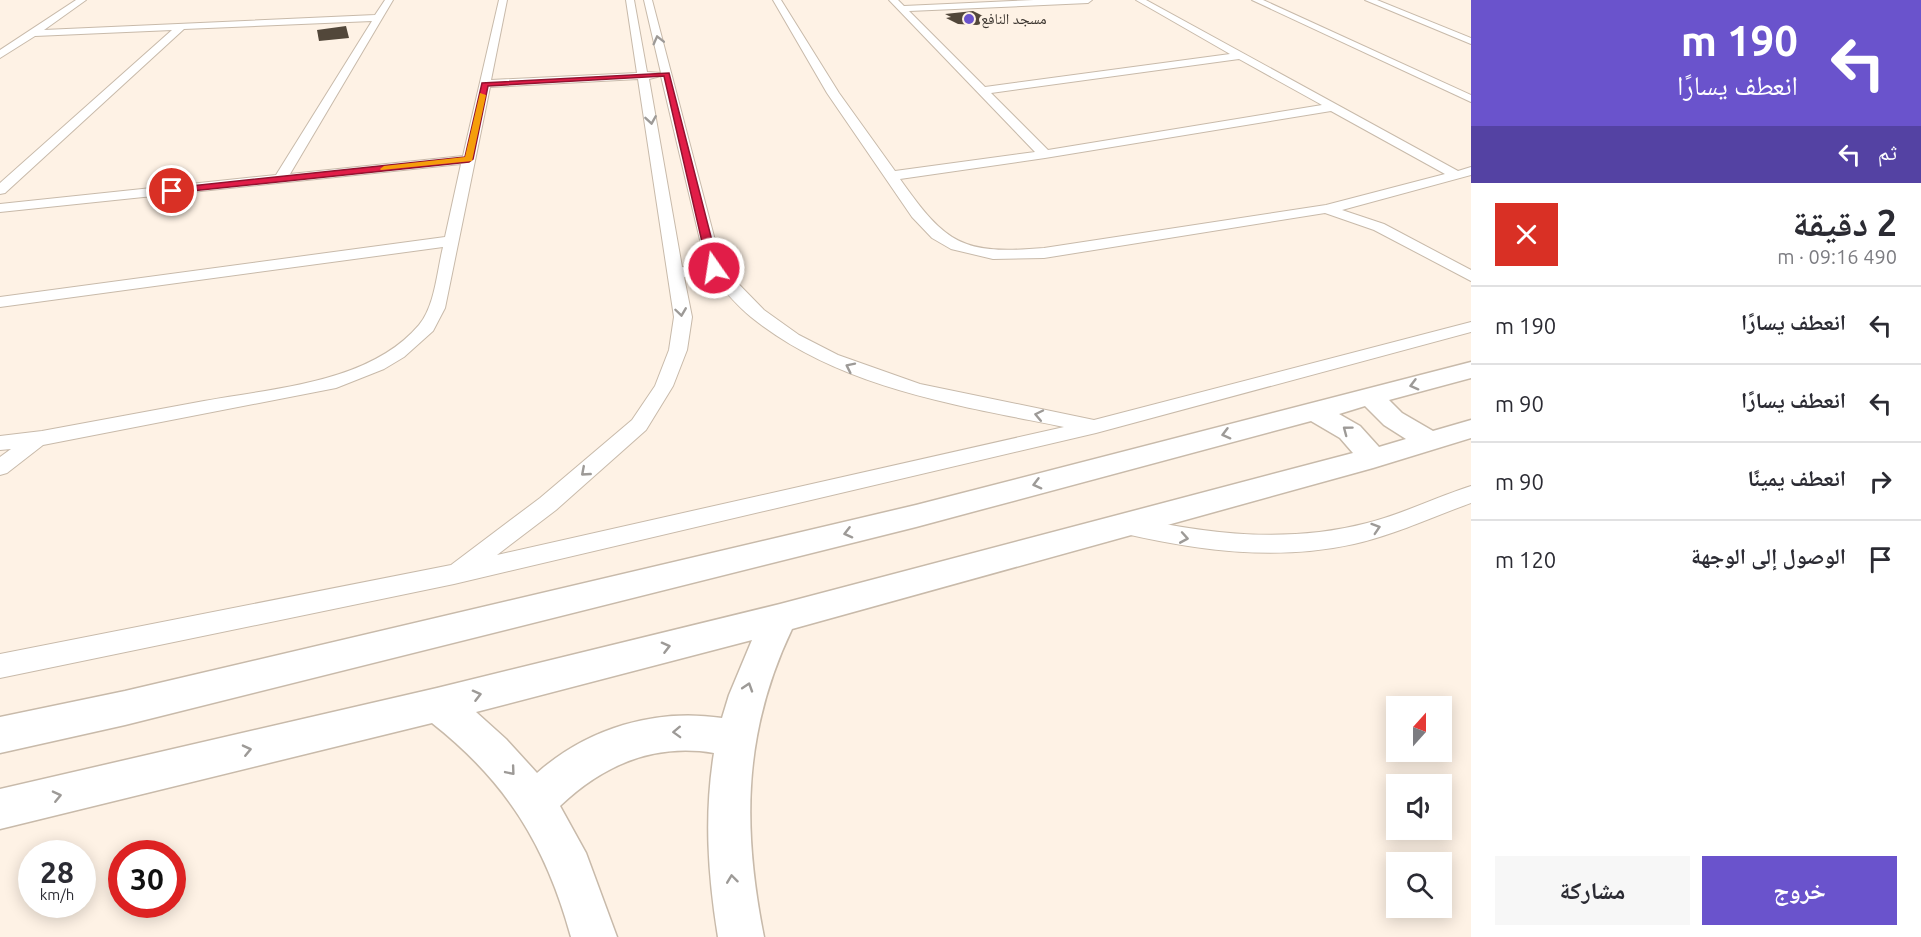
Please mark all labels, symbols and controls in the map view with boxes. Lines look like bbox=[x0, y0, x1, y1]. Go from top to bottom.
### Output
place label: مسجد النافع bbox=[981, 10, 1047, 29]
marker: مسجد النافع bbox=[962, 12, 976, 26]
text: 190 m bbox=[1681, 17, 1798, 64]
icon: left bbox=[1819, 24, 1897, 102]
one-way arrow bbox=[653, 35, 666, 45]
text: انعطف يسارًا bbox=[1677, 70, 1798, 100]
one-way arrow bbox=[644, 115, 656, 124]
icon: left bbox=[1833, 138, 1866, 171]
text: ثم bbox=[1878, 139, 1897, 164]
pin bbox=[146, 165, 197, 216]
icon: arrive bbox=[155, 174, 188, 207]
text: 2 دقيقة bbox=[1793, 202, 1897, 243]
button: close bbox=[1495, 203, 1558, 266]
position arrow bbox=[682, 236, 746, 300]
text: 490 m · 09:16 bbox=[1777, 245, 1897, 268]
one-way arrow bbox=[674, 307, 687, 317]
text: انعطف يسارًا bbox=[1741, 309, 1846, 334]
icon: left bbox=[1864, 309, 1897, 342]
text: 190 m bbox=[1495, 313, 1556, 338]
one-way arrow bbox=[846, 362, 857, 374]
one-way arrow bbox=[1410, 378, 1420, 390]
text: انعطف يسارًا bbox=[1741, 387, 1846, 412]
icon: left bbox=[1864, 387, 1897, 420]
text: 90 m bbox=[1495, 391, 1544, 416]
one-way arrow bbox=[1034, 409, 1044, 422]
one-way arrow bbox=[1343, 426, 1354, 437]
one-way arrow bbox=[1221, 427, 1231, 440]
one-way arrow bbox=[581, 465, 592, 476]
text: انعطف يمينًا bbox=[1747, 465, 1846, 490]
icon: right bbox=[1864, 465, 1897, 498]
text: 90 m bbox=[1495, 469, 1544, 494]
one-way arrow bbox=[1032, 477, 1043, 489]
one-way arrow bbox=[1370, 523, 1381, 535]
one-way arrow bbox=[844, 525, 854, 538]
one-way arrow bbox=[1179, 531, 1188, 543]
text: الوصول إلى الوجهة bbox=[1691, 543, 1846, 568]
icon: arrive bbox=[1864, 543, 1897, 576]
text: 120 m bbox=[1495, 547, 1556, 572]
one-way arrow bbox=[661, 641, 671, 654]
one-way arrow bbox=[741, 682, 753, 693]
one-way arrow bbox=[472, 689, 482, 702]
north arrow bbox=[1386, 696, 1452, 762]
map controls bbox=[1386, 696, 1452, 918]
one-way arrow bbox=[672, 726, 681, 738]
one-way arrow bbox=[241, 745, 251, 758]
one-way arrow bbox=[504, 764, 515, 775]
button: sound bbox=[1386, 774, 1452, 840]
one-way arrow bbox=[52, 790, 62, 803]
speed limit sign: 30 bbox=[108, 840, 186, 918]
button: search bbox=[1386, 852, 1452, 918]
text: 28 bbox=[40, 855, 74, 889]
button: مشاركة bbox=[1495, 856, 1690, 925]
button: خروج bbox=[1702, 856, 1897, 925]
one-way arrow bbox=[726, 875, 738, 884]
text: km/h bbox=[40, 886, 74, 903]

